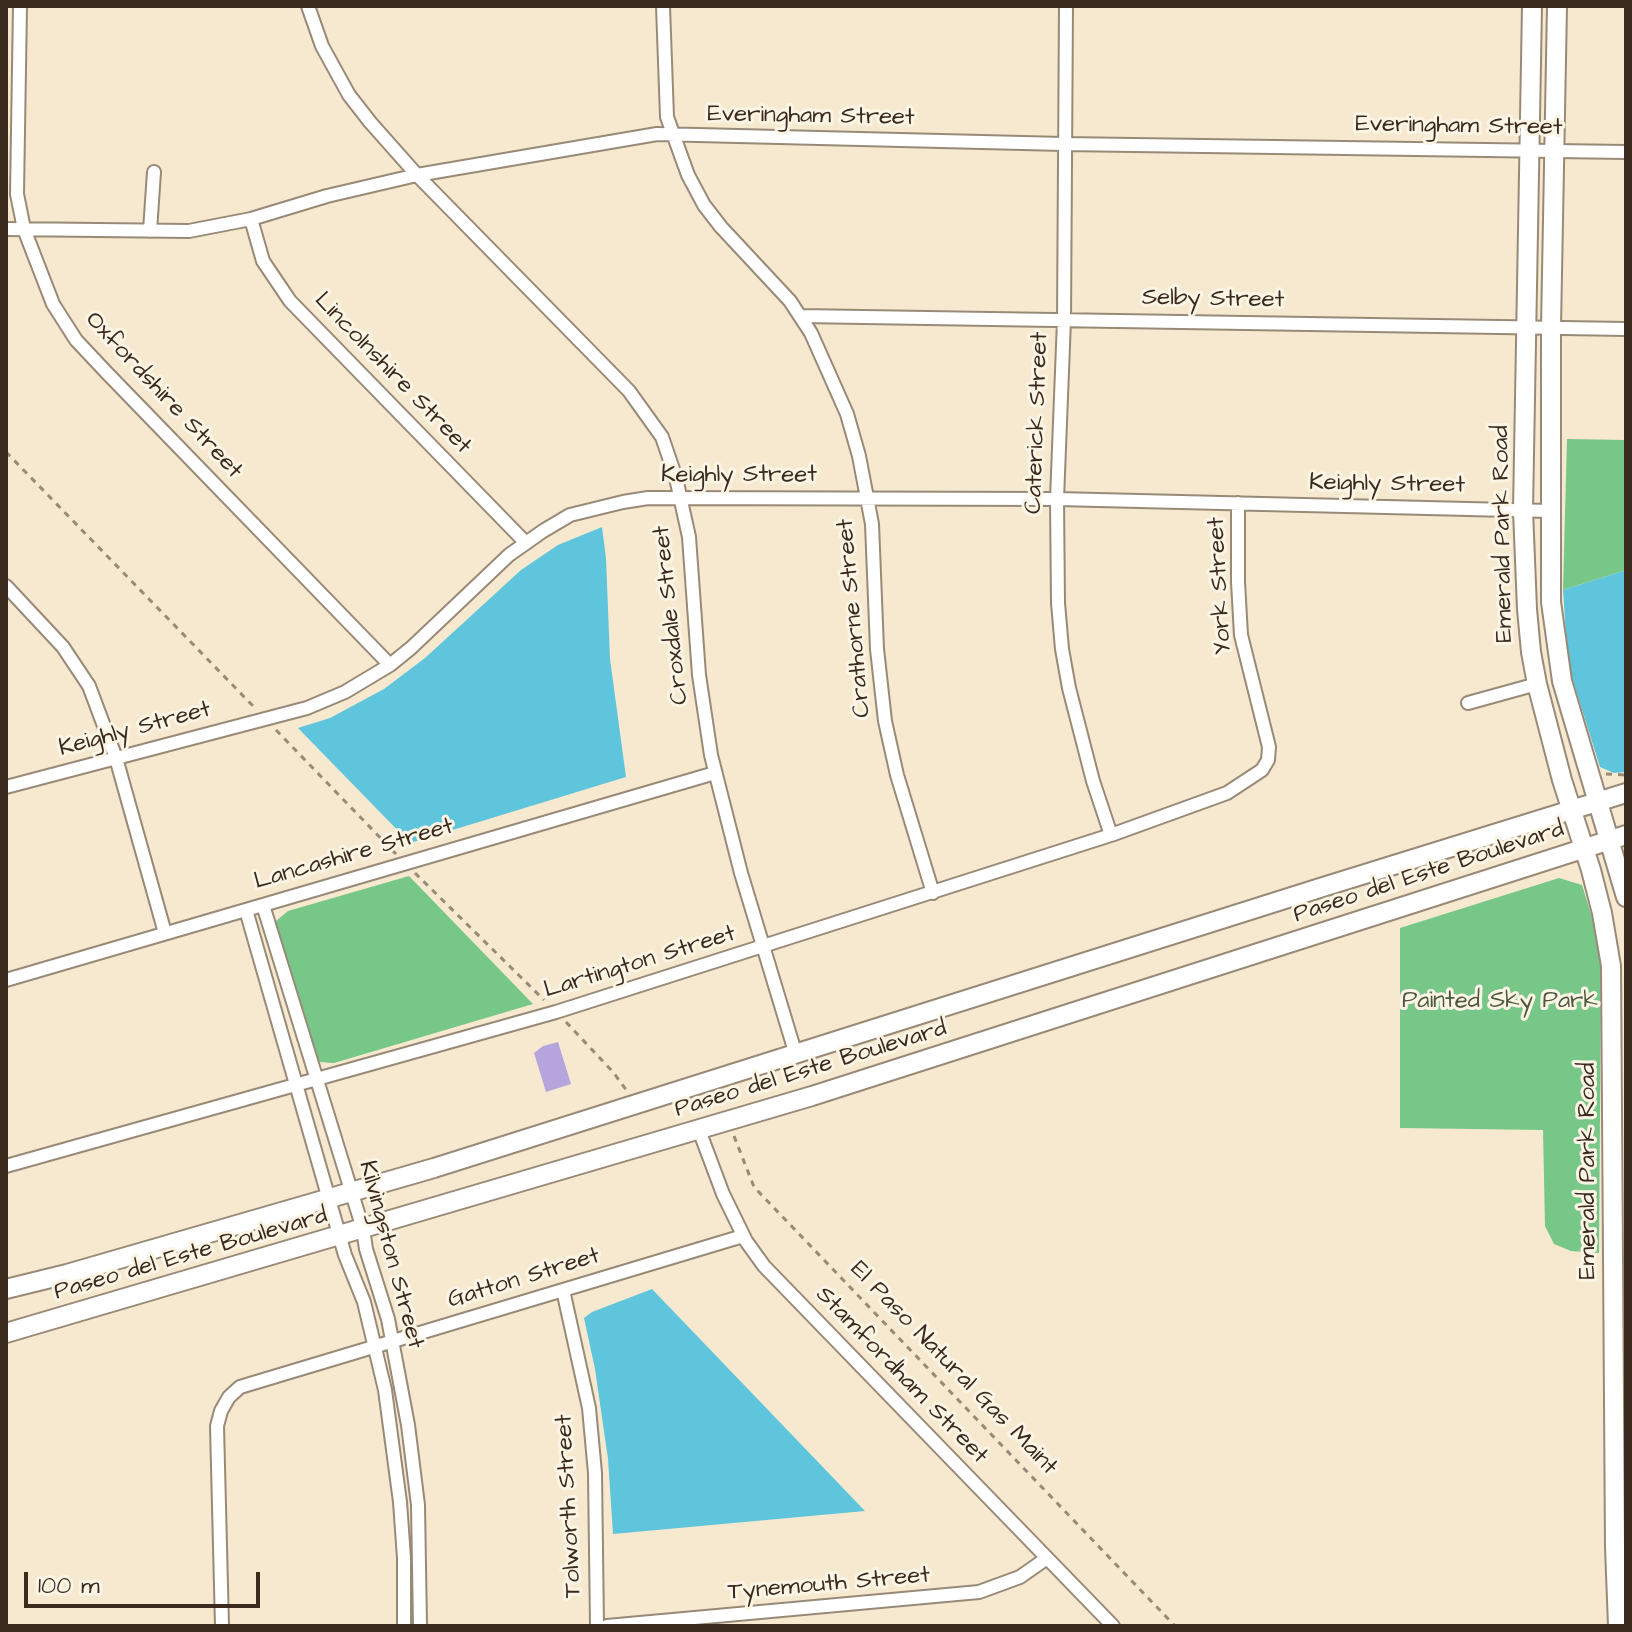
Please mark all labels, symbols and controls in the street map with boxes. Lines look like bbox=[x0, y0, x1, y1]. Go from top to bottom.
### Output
street label: Everingham Street bbox=[707, 101, 915, 133]
street label: Everingham Street bbox=[1355, 111, 1563, 143]
street label: Selby Street bbox=[1142, 284, 1284, 316]
street label: Lincolnshire Street bbox=[307, 287, 477, 461]
street label: Oxfordshire Street bbox=[78, 306, 248, 486]
street label: Caterick Street bbox=[1020, 331, 1056, 515]
street label: Emerald Park Road bbox=[1488, 425, 1520, 643]
street label: Keighly Street bbox=[661, 462, 817, 490]
street label: Keighly Street bbox=[1309, 469, 1465, 501]
street label: York Street bbox=[1203, 516, 1239, 656]
street label: Crathorne Street bbox=[832, 517, 878, 719]
street label: Croxdale Street bbox=[648, 524, 696, 706]
street label: Keighly Street bbox=[56, 696, 214, 764]
street label: Lancashire Street bbox=[251, 813, 457, 897]
street label: Paseo del Este Boulevard bbox=[1290, 816, 1568, 930]
street label: Lartington Street bbox=[541, 920, 739, 1006]
park label: Painted Sky Park bbox=[1402, 988, 1598, 1016]
street label: Paseo del Este Boulevard bbox=[672, 1015, 950, 1125]
street label: Emerald Park Road bbox=[1575, 1062, 1603, 1280]
street label: Kilvingston Street bbox=[351, 1158, 429, 1352]
street label: Paseo del Este Boulevard bbox=[51, 1202, 331, 1308]
street label: Gatton Street bbox=[445, 1242, 603, 1316]
street label: El Paso Natural Gas Maint bbox=[843, 1256, 1063, 1482]
street label: Stamfordham Street bbox=[809, 1281, 993, 1471]
street label: Tolworth Street bbox=[551, 1414, 589, 1598]
scale bar bbox=[28, 1556, 264, 1606]
street label: Tynemouth Street bbox=[727, 1562, 931, 1608]
text: 100 m bbox=[38, 1569, 100, 1603]

